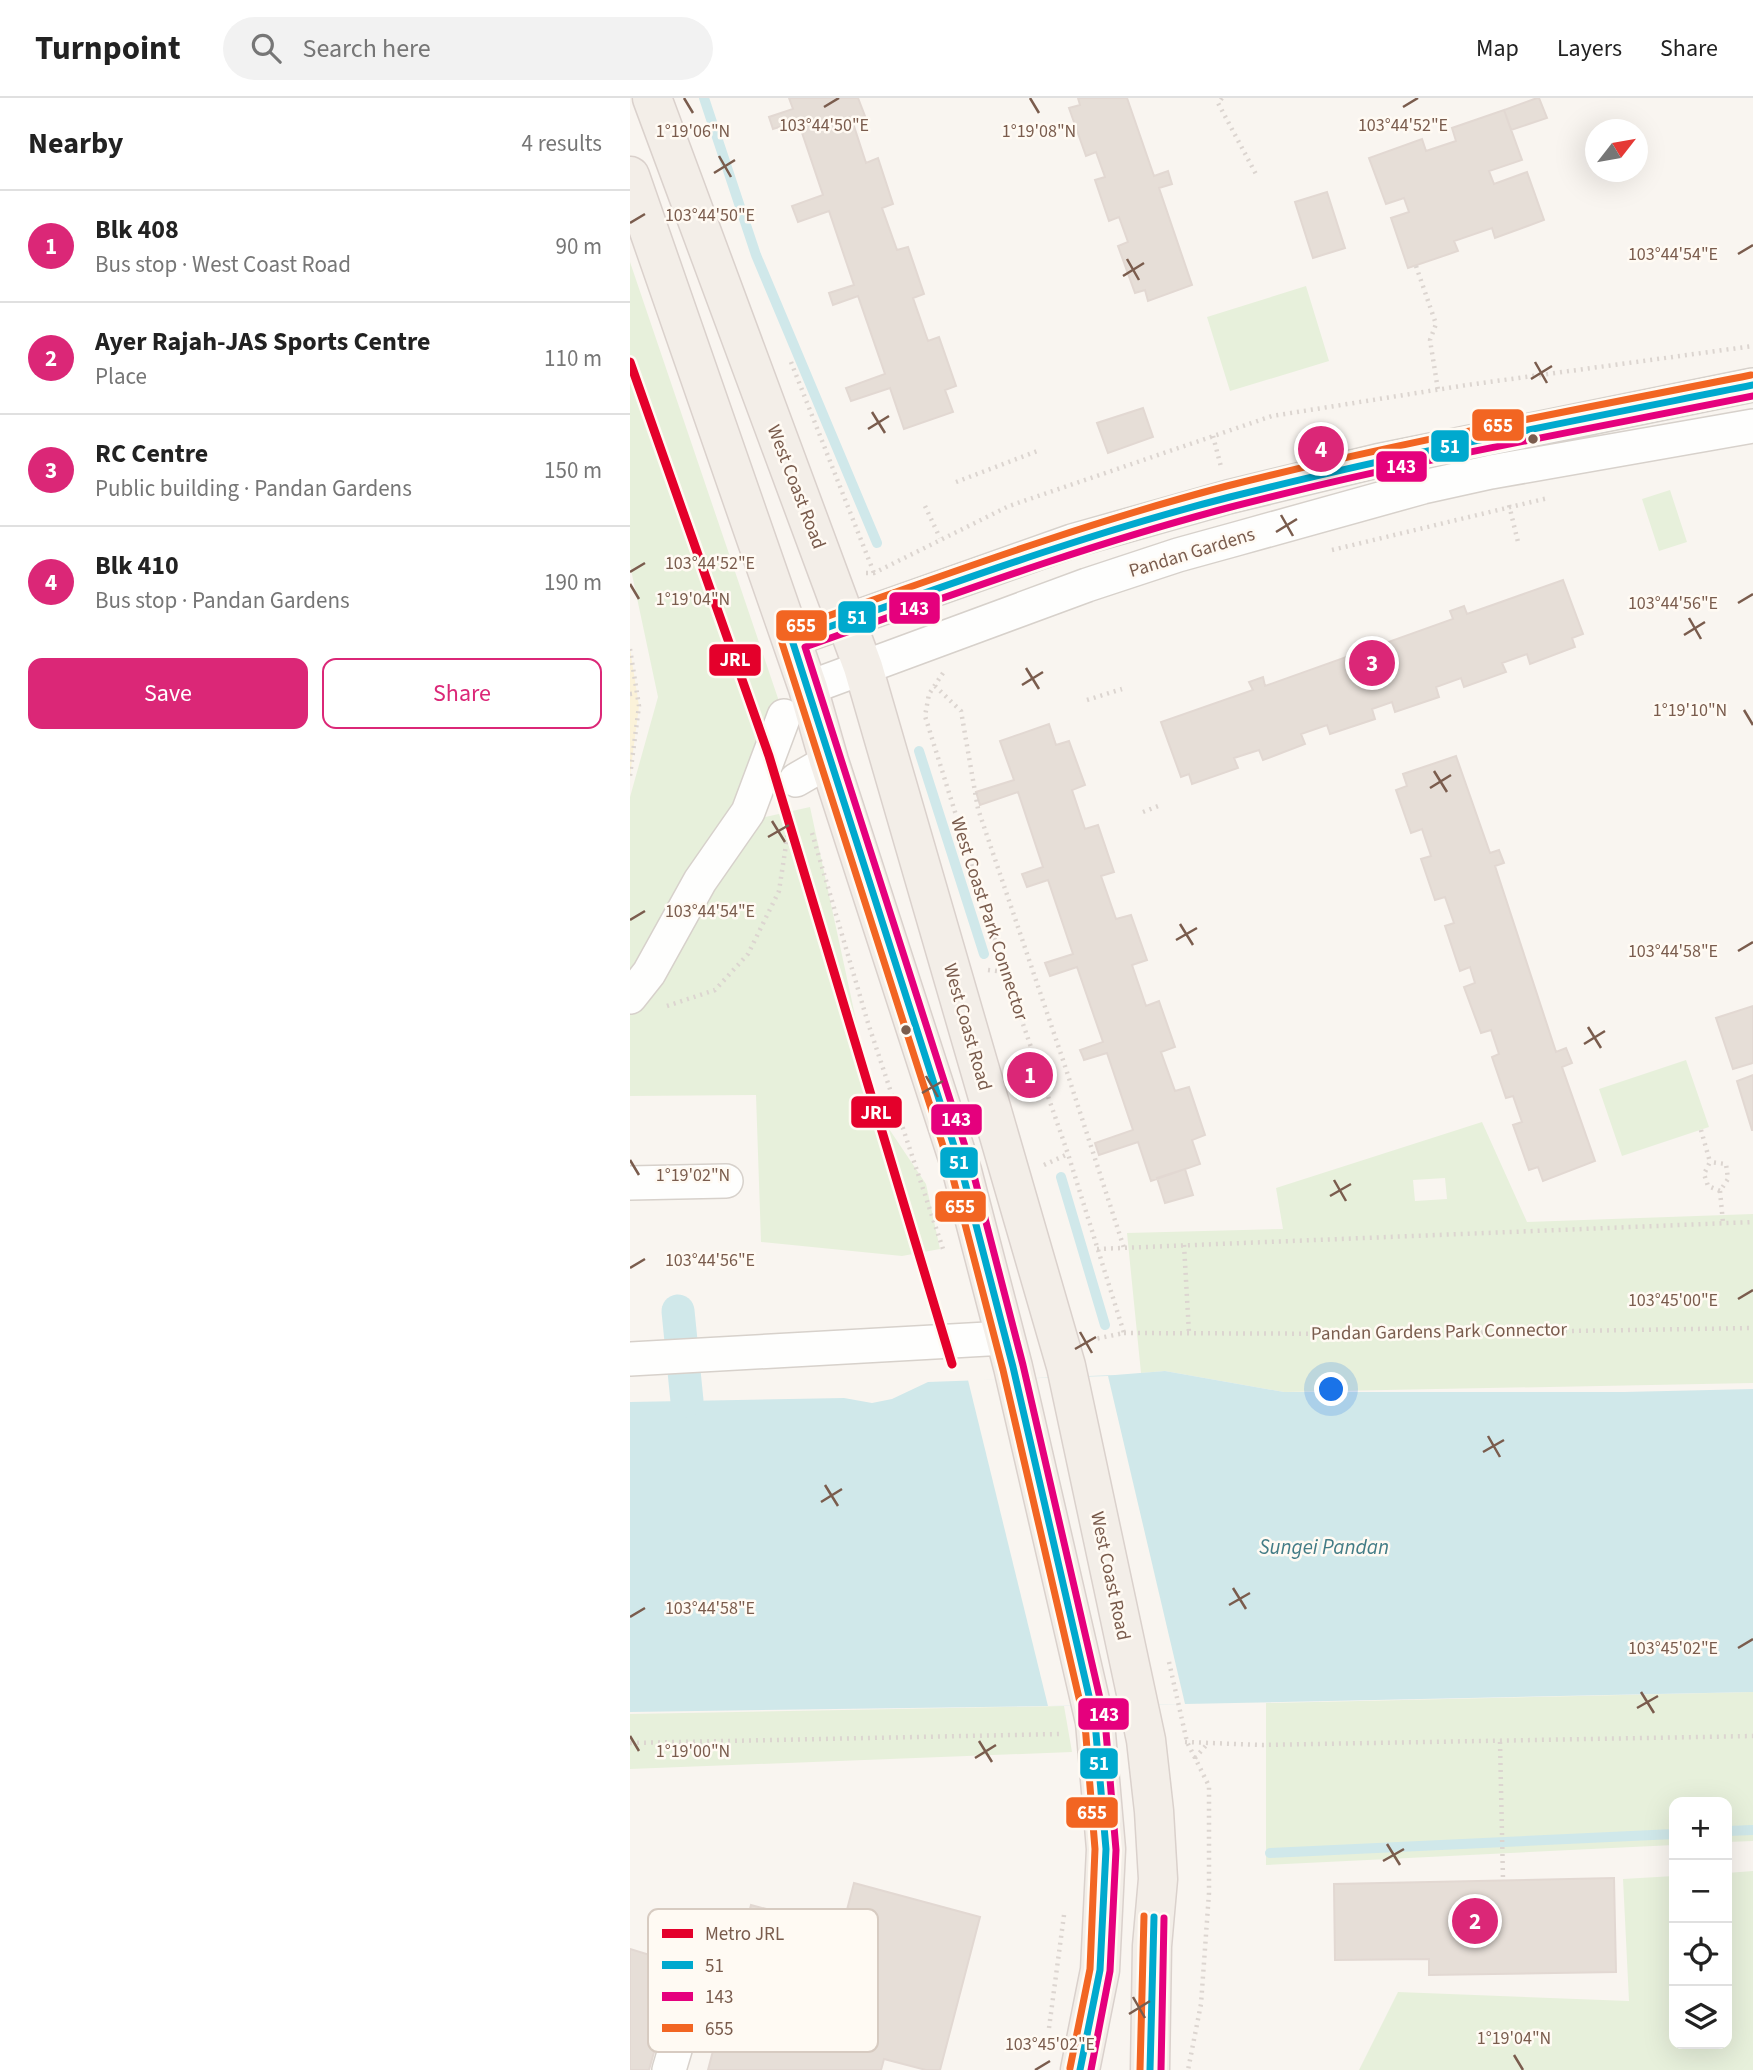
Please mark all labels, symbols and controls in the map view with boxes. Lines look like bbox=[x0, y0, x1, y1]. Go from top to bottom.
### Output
search box bbox=[223, 17, 713, 80]
text: Turnpoint bbox=[35, 25, 181, 72]
icon: search bbox=[247, 29, 285, 67]
text: Search here bbox=[303, 30, 431, 67]
text: Map bbox=[1476, 31, 1519, 66]
text: Layers bbox=[1557, 31, 1622, 66]
text: Share bbox=[1660, 31, 1718, 66]
text: 103°44'50"E bbox=[779, 113, 869, 138]
text: 103°44'52"E bbox=[1358, 113, 1448, 138]
text: 1°19'06"N bbox=[656, 119, 730, 144]
text: 1°19'08"N bbox=[1002, 119, 1076, 144]
north arrow bbox=[1585, 119, 1648, 182]
text: Nearby bbox=[28, 122, 123, 165]
text: 4 results bbox=[522, 127, 602, 160]
text: 103°44'50"E bbox=[665, 203, 755, 228]
text: Blk 408 bbox=[95, 211, 179, 248]
text: 1 bbox=[45, 230, 57, 263]
text: 90 m bbox=[555, 230, 602, 263]
text: 103°44'54"E bbox=[1628, 242, 1718, 267]
text: Bus stop · West Coast Road bbox=[95, 248, 351, 281]
text: Ayer Rajah-JAS Sports Centre bbox=[95, 323, 430, 360]
text: 2 bbox=[45, 342, 57, 375]
text: 110 m bbox=[544, 342, 602, 375]
text: Place bbox=[95, 360, 147, 393]
line badge: 655 bbox=[1471, 408, 1525, 442]
text: 655 bbox=[1483, 413, 1513, 440]
street label: West Coast Road bbox=[760, 421, 832, 553]
pin: 4 bbox=[1298, 423, 1344, 475]
line badge: 51 bbox=[1430, 429, 1470, 463]
unlabelled marker bbox=[1526, 432, 1540, 446]
text: 51 bbox=[1440, 434, 1460, 461]
text: RC Centre bbox=[95, 435, 208, 472]
line badge: 143 bbox=[1375, 450, 1428, 483]
text: 3 bbox=[45, 454, 57, 487]
text: 150 m bbox=[544, 454, 602, 487]
text: 143 bbox=[1386, 454, 1416, 481]
text: Public building · Pandan Gardens bbox=[95, 472, 412, 505]
street label: Pandan Gardens bbox=[1126, 521, 1258, 585]
text: Blk 410 bbox=[95, 547, 179, 584]
text: 103°44'52"E bbox=[665, 551, 755, 576]
text: 4 bbox=[45, 566, 57, 599]
text: 190 m bbox=[544, 566, 602, 599]
text: Bus stop · Pandan Gardens bbox=[95, 584, 350, 617]
text: 1°19'04"N bbox=[656, 587, 730, 612]
line badge: 143 bbox=[888, 591, 941, 625]
text: 103°44'56"E bbox=[1628, 591, 1718, 616]
text: 143 bbox=[899, 596, 929, 623]
line badge: 51 bbox=[837, 600, 877, 634]
text: 51 bbox=[847, 605, 867, 632]
line badge: 655 bbox=[775, 609, 828, 642]
text: 655 bbox=[786, 613, 816, 640]
pin: 3 bbox=[1349, 637, 1395, 689]
line badge: JRL bbox=[708, 643, 762, 677]
text: JRL bbox=[719, 647, 751, 674]
button: Save bbox=[28, 658, 308, 729]
button: Share bbox=[322, 658, 602, 729]
text: 1°19'10"N bbox=[1653, 698, 1727, 723]
street label: West Coast Park Connector bbox=[943, 814, 1035, 1025]
text: 103°44'54"E bbox=[665, 899, 755, 924]
text: 103°44'58"E bbox=[1628, 939, 1718, 964]
street label: West Coast Road bbox=[936, 960, 998, 1094]
unlabelled marker bbox=[899, 1023, 913, 1037]
pin: 1 bbox=[1007, 1049, 1053, 1101]
line badge: JRL bbox=[850, 1095, 903, 1129]
text: JRL bbox=[860, 1100, 892, 1127]
line badge: 143 bbox=[930, 1103, 983, 1136]
text: 143 bbox=[941, 1107, 971, 1134]
line badge: 51 bbox=[939, 1146, 979, 1179]
text: 51 bbox=[949, 1150, 969, 1177]
text: 1°19'02"N bbox=[656, 1163, 730, 1188]
line badge: 655 bbox=[934, 1190, 987, 1223]
text: 655 bbox=[945, 1194, 975, 1221]
text: 103°44'56"E bbox=[665, 1248, 755, 1273]
text: 103°45'00"E bbox=[1628, 1288, 1718, 1313]
street label: Pandan Gardens Park Connector bbox=[1311, 1316, 1568, 1348]
your location bbox=[1314, 1372, 1348, 1406]
street label: West Coast Road bbox=[1083, 1509, 1137, 1643]
water label: Sungei Pandan bbox=[1259, 1532, 1389, 1562]
text: 103°44'58"E bbox=[665, 1596, 755, 1621]
text: 103°45'02"E bbox=[1628, 1636, 1718, 1661]
line badge: 143 bbox=[1077, 1697, 1130, 1731]
text: 143 bbox=[1089, 1702, 1119, 1729]
text: 1°19'00"N bbox=[656, 1739, 730, 1764]
line badge: 51 bbox=[1079, 1747, 1119, 1780]
text: 51 bbox=[1089, 1751, 1109, 1778]
line badge: 655 bbox=[1065, 1796, 1119, 1829]
map controls bbox=[1669, 1797, 1732, 2049]
button: + bbox=[1669, 1797, 1732, 1860]
text: 655 bbox=[1077, 1800, 1107, 1827]
button: − bbox=[1669, 1860, 1732, 1923]
pin: 2 bbox=[1452, 1895, 1498, 1947]
legend bbox=[648, 1909, 878, 2052]
text: Metro JRL bbox=[705, 1921, 784, 1948]
button: locate bbox=[1669, 1923, 1732, 1986]
text: 51 bbox=[705, 1953, 724, 1980]
text: 143 bbox=[705, 1984, 733, 2011]
button: layers bbox=[1669, 1986, 1732, 2049]
text: 655 bbox=[705, 2016, 733, 2043]
text: 1°19'04"N bbox=[1477, 2026, 1551, 2051]
text: 103°45'02"E bbox=[1005, 2032, 1095, 2057]

